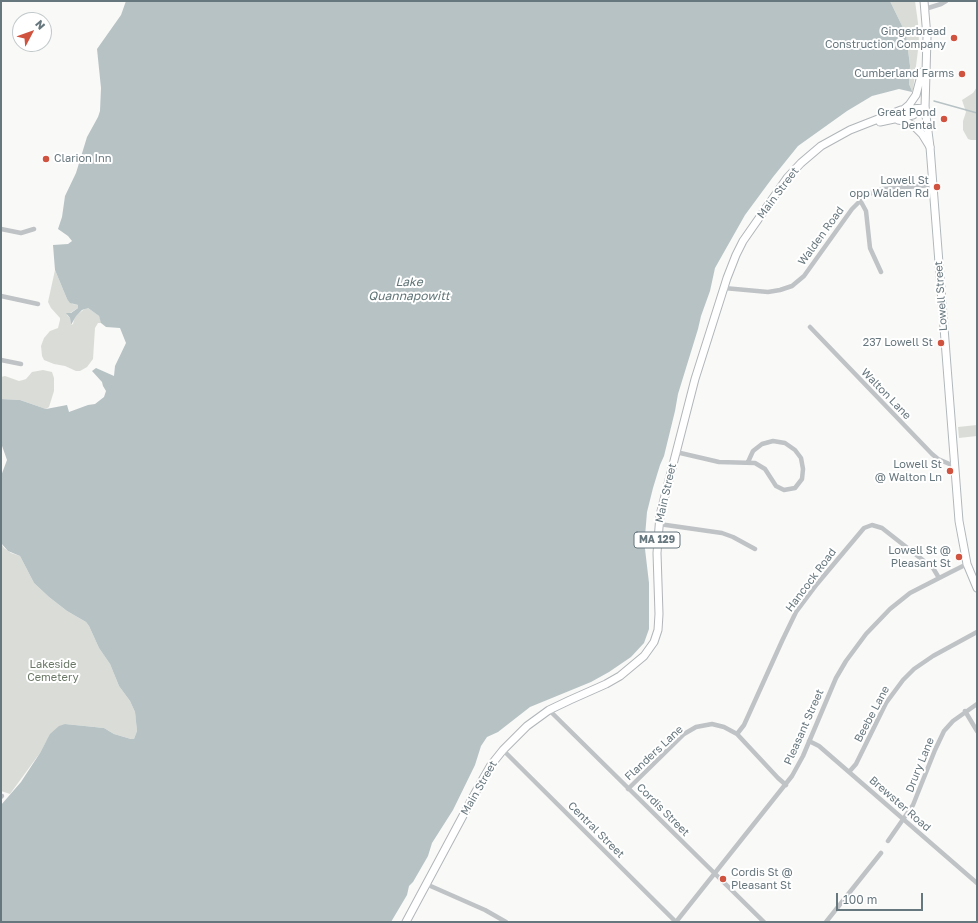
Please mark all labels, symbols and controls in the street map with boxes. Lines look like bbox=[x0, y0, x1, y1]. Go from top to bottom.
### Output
north arrow bbox=[12, 12, 52, 52]
text: N bbox=[33, 17, 48, 32]
place label: Gingerbread Construction Company bbox=[825, 25, 946, 51]
marker: Gingerbread Construction Company bbox=[949, 33, 959, 43]
place label: Cumberland Farms bbox=[854, 67, 954, 81]
marker: Cumberland Farms bbox=[957, 69, 967, 79]
place label: Great Pond Dental bbox=[877, 106, 936, 132]
marker: Great Pond Dental bbox=[939, 114, 949, 124]
place label: Clarion Inn bbox=[54, 152, 112, 166]
marker: Clarion Inn bbox=[41, 154, 51, 164]
street label: Main Street bbox=[754, 165, 802, 221]
place label: Lowell St opp Walden Rd bbox=[850, 174, 929, 200]
marker: Lowell St opp Walden Rd bbox=[932, 182, 942, 192]
street label: Walden Road bbox=[795, 204, 847, 268]
street label: Lowell Street bbox=[932, 261, 950, 331]
water label: Lake Quannapowitt bbox=[368, 275, 450, 303]
place label: 237 Lowell St bbox=[863, 336, 933, 350]
marker: 237 Lowell St bbox=[936, 338, 946, 348]
street label: Walton Lane bbox=[858, 366, 914, 422]
place label: Lowell St @ Walton Ln bbox=[875, 458, 942, 484]
street label: Main Street bbox=[653, 462, 679, 524]
marker: Lowell St @ Walton Ln bbox=[945, 466, 955, 476]
road number: MA 129 bbox=[634, 532, 680, 548]
place label: Lowell St @ Pleasant St bbox=[888, 544, 951, 570]
street label: Hancock Road bbox=[783, 546, 839, 614]
marker: Lowell St @ Pleasant St bbox=[954, 552, 964, 562]
park label: Lakeside Cemetery bbox=[27, 658, 79, 684]
street label: Beebe Lane bbox=[852, 684, 892, 744]
street label: Pleasant Street bbox=[781, 687, 827, 767]
street label: Flanders Lane bbox=[622, 723, 686, 783]
street label: Drury Lane bbox=[903, 736, 937, 794]
street label: Main Street bbox=[458, 758, 500, 818]
street label: Brewster Road bbox=[866, 774, 934, 834]
street label: Cordis Street bbox=[634, 781, 692, 839]
street label: Central Street bbox=[565, 799, 627, 861]
place label: Cordis St @ Pleasant St bbox=[731, 866, 793, 892]
marker: Cordis St @ Pleasant St bbox=[718, 874, 728, 884]
scale bar bbox=[838, 885, 925, 911]
text: 100 m bbox=[843, 892, 877, 907]

